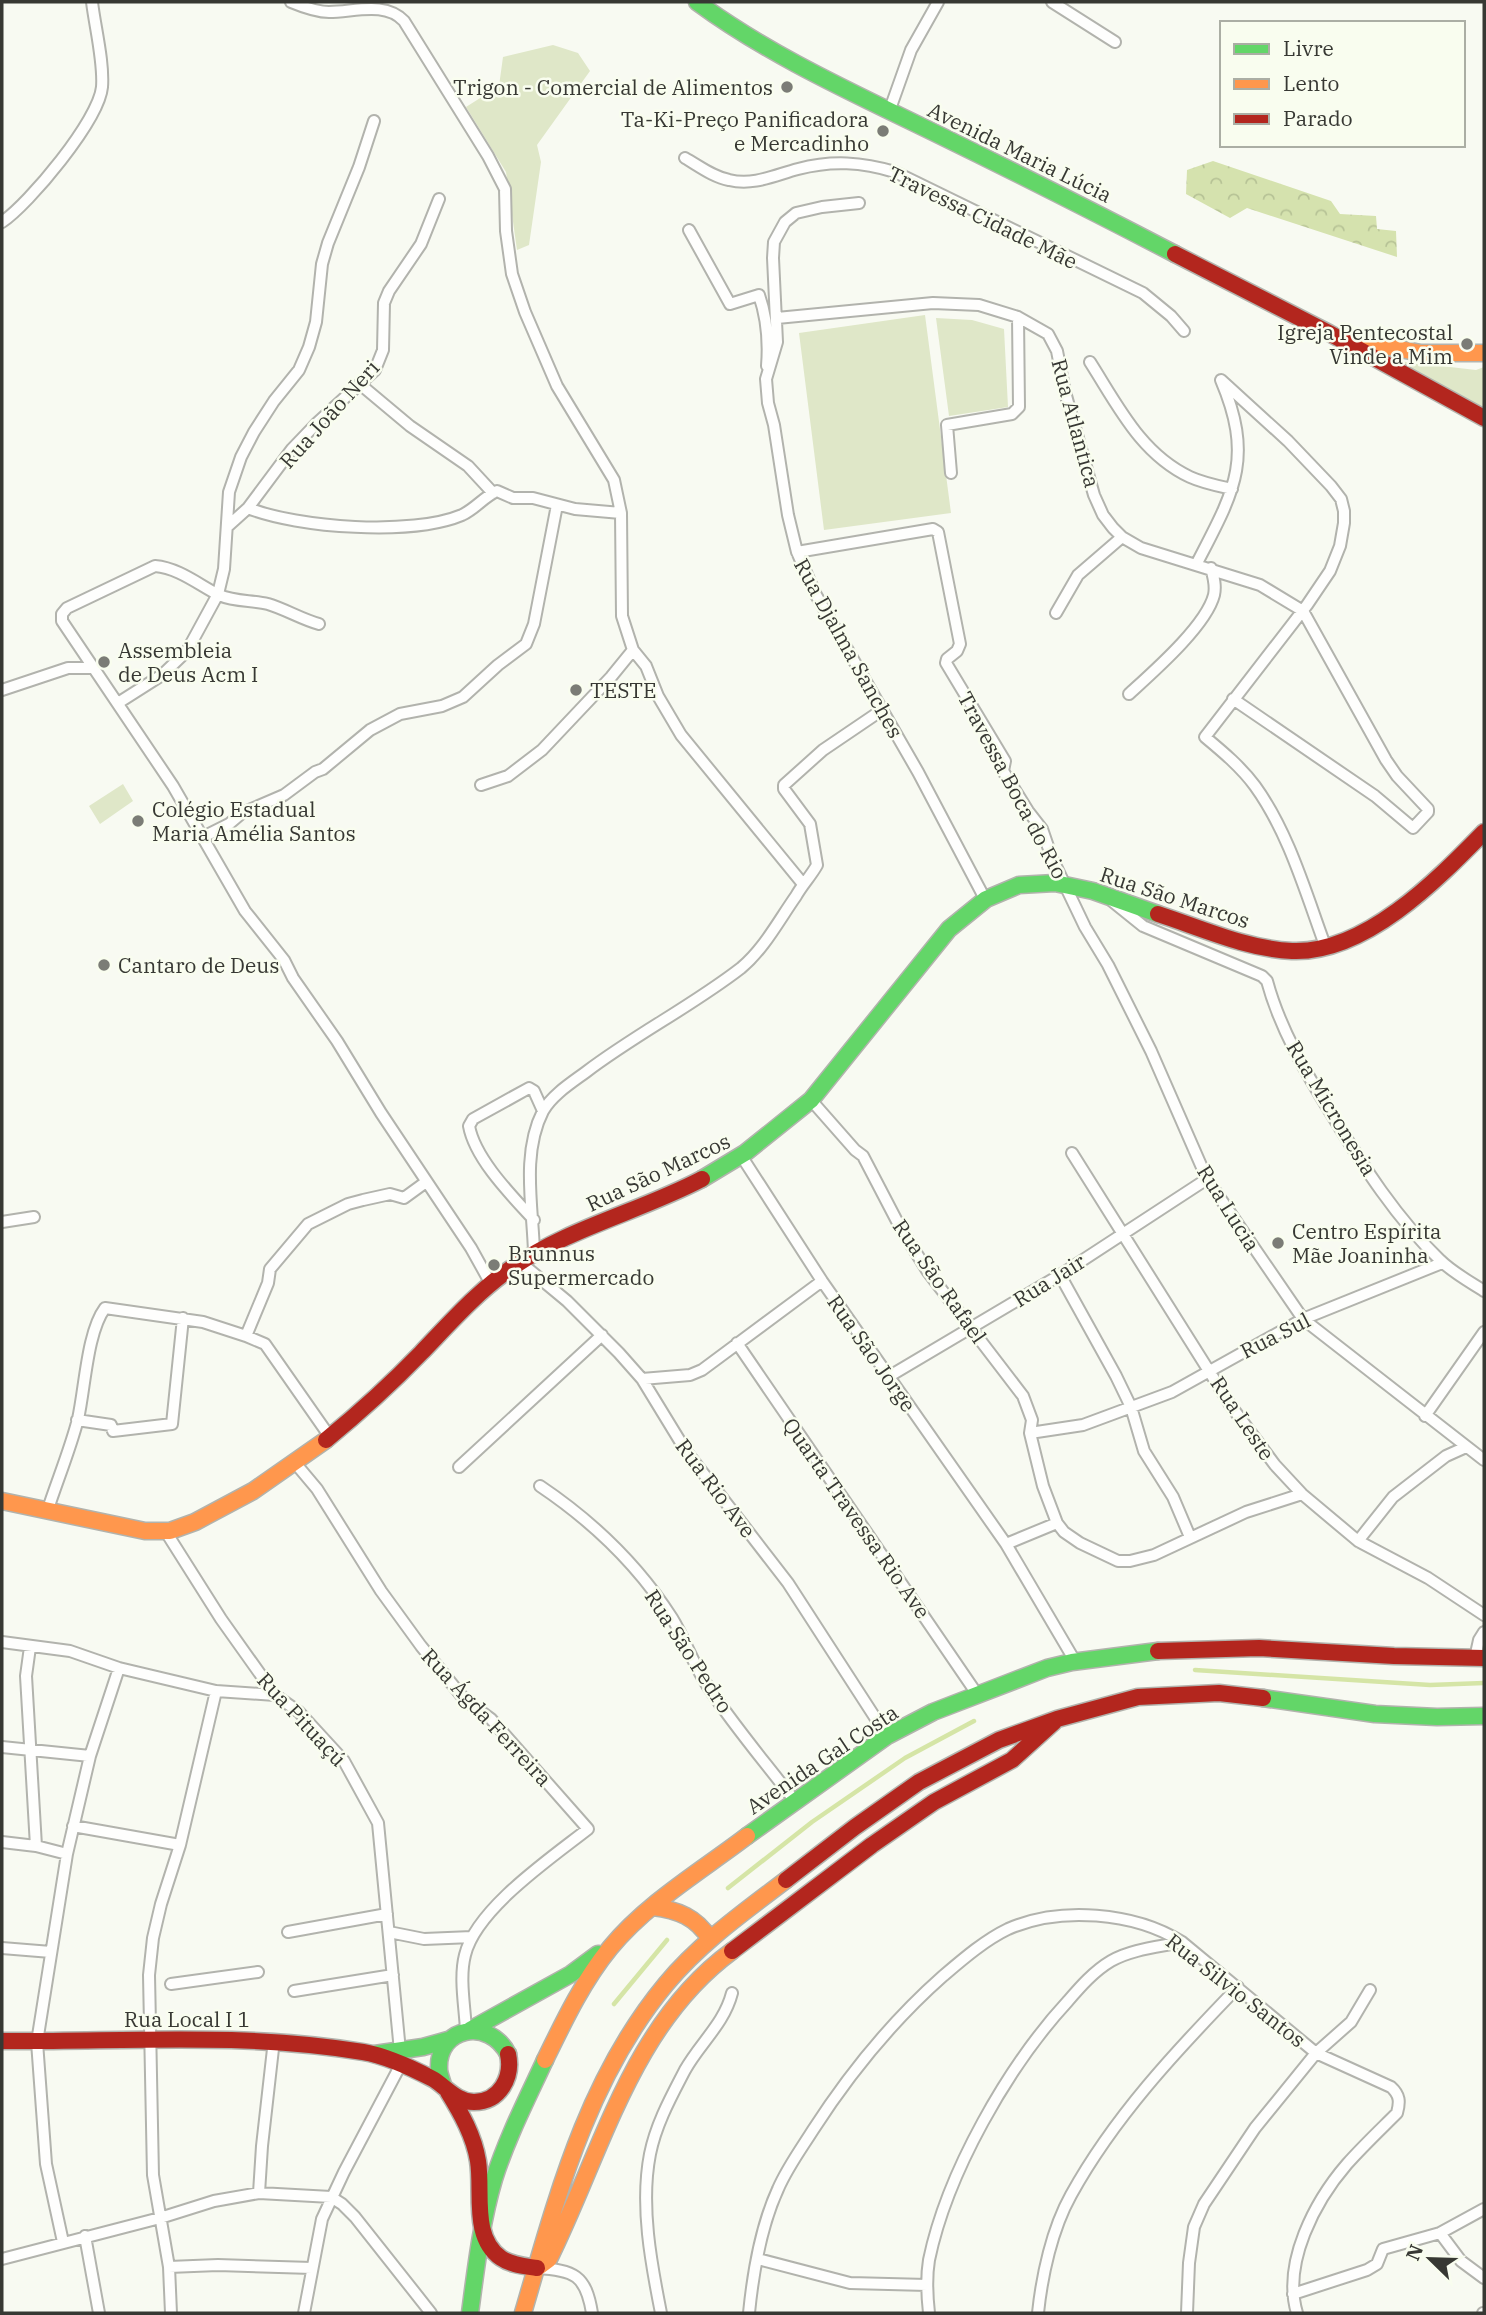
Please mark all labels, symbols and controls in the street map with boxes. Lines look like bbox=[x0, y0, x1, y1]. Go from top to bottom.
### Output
legend bbox=[1220, 21, 1465, 147]
text: Livre bbox=[1283, 34, 1334, 62]
text: Lento bbox=[1283, 69, 1339, 97]
place label: Trigon - Comercial de Alimentos bbox=[453, 73, 773, 101]
marker: Trigon - Comercial de Alimentos bbox=[779, 79, 795, 95]
street label: Avenida Maria Lúcia bbox=[923, 95, 1117, 209]
text: Parado bbox=[1283, 104, 1353, 132]
place label: Ta-Ki-Preço Panificadora e Mercadinho bbox=[621, 105, 869, 157]
marker: Ta-Ki-Preço Panificadora e Mercadinho bbox=[875, 123, 891, 139]
street label: Travessa Cidade Mãe bbox=[884, 159, 1082, 275]
place label: Igreja Pentecostal Vinde a Mim bbox=[1277, 318, 1453, 370]
marker: Igreja Pentecostal Vinde a Mim bbox=[1459, 336, 1475, 352]
street label: Rua João Neri bbox=[273, 354, 385, 474]
street label: Rua Atlantica bbox=[1045, 355, 1107, 491]
street label: Rua Djalma Sanches bbox=[788, 553, 910, 743]
place label: Assembleia de Deus Acm I bbox=[118, 636, 258, 688]
marker: Assembleia de Deus Acm I bbox=[96, 654, 112, 670]
place label: TESTE bbox=[590, 676, 656, 704]
marker: TESTE bbox=[568, 682, 584, 698]
street label: Travessa Boca do Rio bbox=[952, 687, 1074, 883]
place label: Colégio Estadual Maria Amélia Santos bbox=[152, 795, 356, 847]
marker: Colégio Estadual Maria Amélia Santos bbox=[130, 813, 146, 829]
street label: Rua São Marcos bbox=[1097, 860, 1253, 934]
place label: Cantaro de Deus bbox=[118, 951, 279, 979]
marker: Cantaro de Deus bbox=[96, 957, 112, 973]
street label: Rua Micronesia bbox=[1281, 1035, 1383, 1181]
street label: Rua São Marcos bbox=[582, 1126, 734, 1218]
street label: Rua Lucia bbox=[1191, 1159, 1267, 1257]
street label: Rua São Rafael bbox=[887, 1213, 993, 1349]
place label: Centro Espírita Mãe Joaninha bbox=[1292, 1217, 1442, 1269]
marker: Centro Espírita Mãe Joaninha bbox=[1270, 1235, 1286, 1251]
place label: Brunnus Supermercado bbox=[508, 1239, 654, 1291]
street label: Rua Jair bbox=[1008, 1247, 1091, 1313]
marker: Brunnus Supermercado bbox=[486, 1257, 502, 1273]
street label: Rua São Jorge bbox=[821, 1289, 923, 1417]
street label: Rua Sul bbox=[1235, 1306, 1315, 1364]
street label: Rua Leste bbox=[1205, 1370, 1281, 1466]
street label: Quarta Travessa Rio Ave bbox=[777, 1412, 937, 1624]
street label: Rua Rio Ave bbox=[670, 1433, 762, 1543]
street label: Rua São Pedro bbox=[639, 1584, 739, 1718]
street label: Rua Ágda Ferreira bbox=[416, 1642, 558, 1792]
street label: Rua Pituaçú bbox=[251, 1666, 353, 1772]
street label: Avenida Gal Costa bbox=[741, 1698, 903, 1820]
street label: Rua Silvio Santos bbox=[1160, 1927, 1312, 2053]
street label: Rua Local I 1 bbox=[124, 2005, 250, 2033]
north arrow bbox=[1395, 2224, 1465, 2294]
text: N bbox=[1400, 2241, 1428, 2264]

